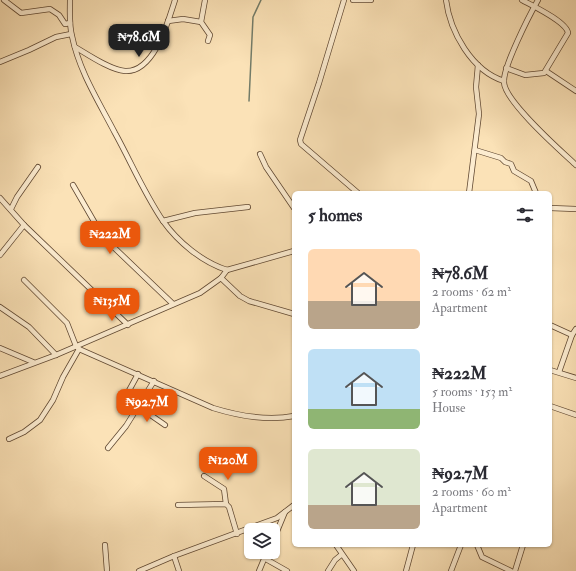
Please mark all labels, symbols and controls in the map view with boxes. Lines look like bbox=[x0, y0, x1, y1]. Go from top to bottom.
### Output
pin: ₦78.6M bbox=[106, 24, 172, 58]
text: ₦78.6M bbox=[117, 29, 161, 45]
icon: filters bbox=[514, 204, 536, 226]
text: 5 homes bbox=[308, 205, 362, 226]
pin: ₦222M bbox=[82, 221, 138, 255]
text: ₦222M bbox=[89, 226, 131, 242]
text: ₦78.6M bbox=[432, 263, 488, 284]
icon: home bbox=[340, 265, 388, 313]
text: 2 rooms · 62 m² bbox=[432, 284, 511, 300]
pin: ₦135M bbox=[84, 288, 140, 322]
text: ₦135M bbox=[93, 293, 131, 309]
text: Apartment bbox=[432, 300, 488, 316]
text: ₦222M bbox=[432, 363, 487, 384]
icon: home bbox=[340, 365, 388, 413]
text: 5 rooms · 153 m² bbox=[432, 384, 512, 400]
pin: ₦92.7M bbox=[114, 389, 180, 423]
text: ₦92.7M bbox=[125, 394, 169, 410]
text: House bbox=[432, 400, 465, 416]
pin: ₦120M bbox=[200, 447, 256, 481]
text: ₦120M bbox=[208, 452, 248, 468]
text: ₦92.7M bbox=[432, 463, 489, 484]
icon: home bbox=[340, 465, 388, 513]
text: 2 rooms · 60 m² bbox=[432, 484, 511, 500]
text: Apartment bbox=[432, 500, 488, 516]
map controls bbox=[244, 523, 280, 559]
button: layers bbox=[244, 523, 280, 559]

